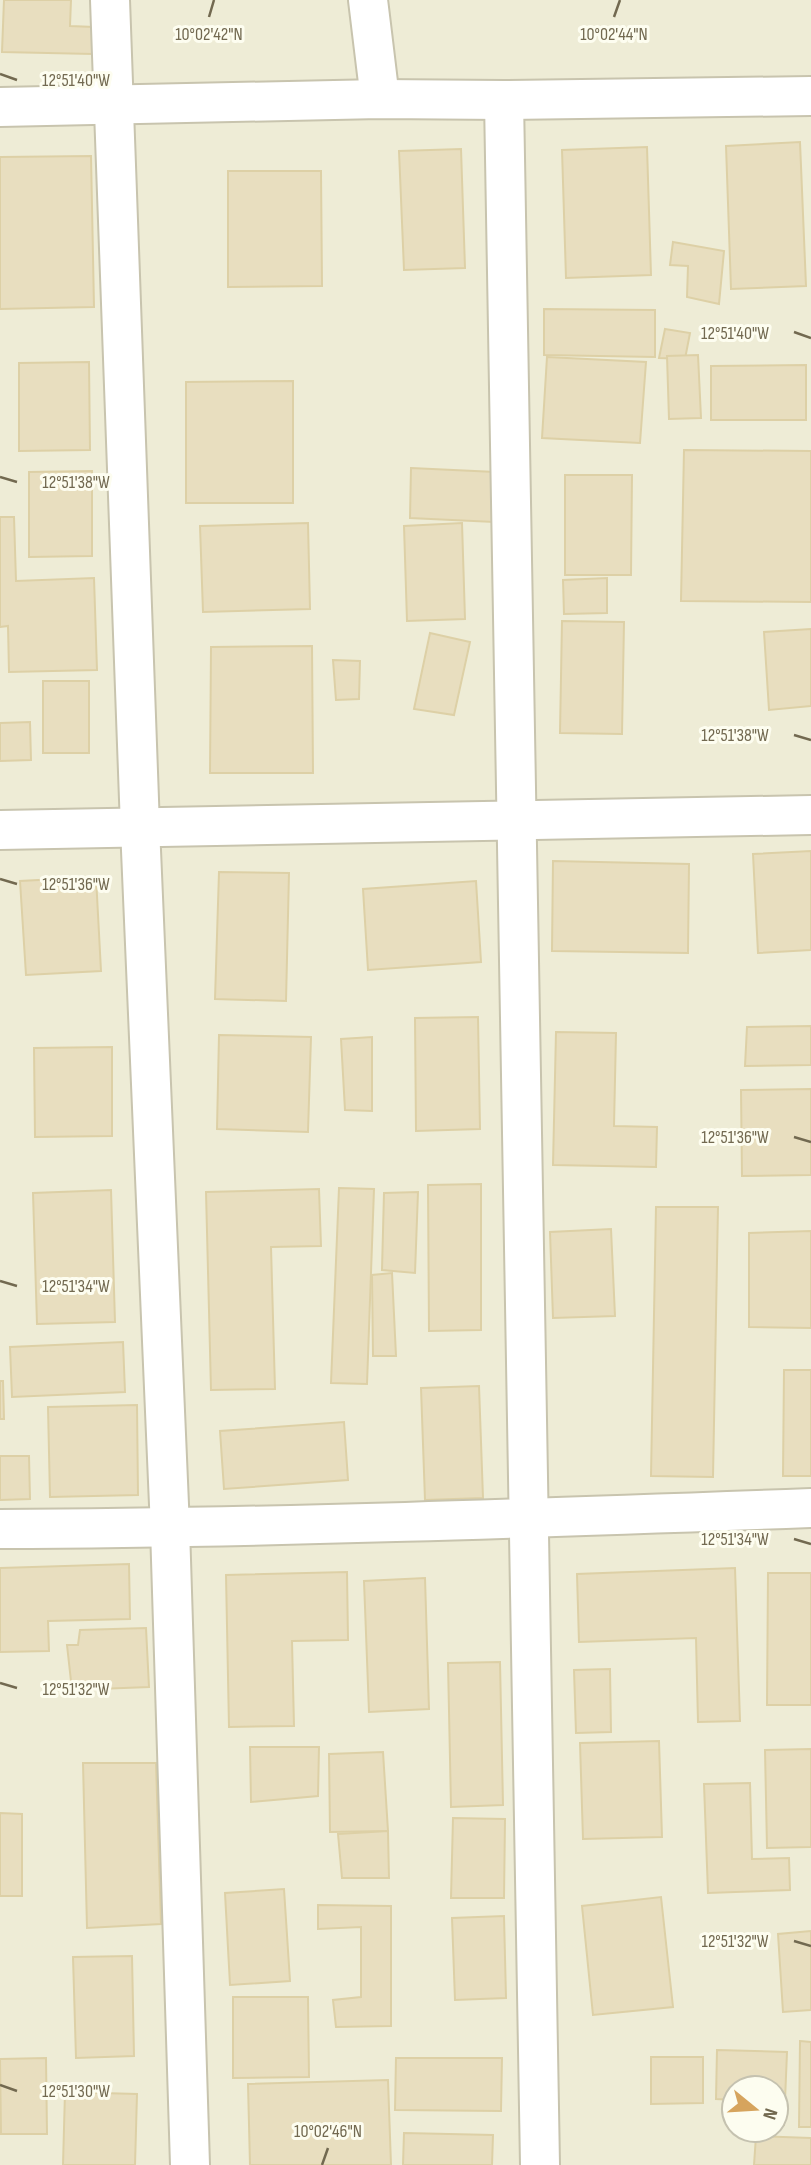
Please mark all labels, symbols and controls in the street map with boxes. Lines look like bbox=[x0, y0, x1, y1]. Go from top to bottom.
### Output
text: 10°02'42"N bbox=[175, 24, 243, 45]
text: 10°02'44"N bbox=[580, 24, 648, 45]
text: 12°51'40"W bbox=[42, 70, 110, 91]
text: 12°51'40"W bbox=[701, 323, 769, 344]
text: 12°51'38"W bbox=[42, 472, 110, 493]
text: 12°51'38"W bbox=[701, 725, 769, 746]
text: 12°51'36"W bbox=[42, 874, 110, 895]
text: 12°51'36"W bbox=[701, 1127, 769, 1148]
text: 12°51'34"W bbox=[42, 1276, 110, 1297]
text: 12°51'34"W bbox=[701, 1529, 769, 1550]
text: 12°51'32"W bbox=[42, 1679, 110, 1700]
text: 12°51'32"W bbox=[701, 1931, 769, 1952]
north arrow bbox=[720, 2074, 790, 2144]
text: 12°51'30"W bbox=[42, 2081, 110, 2102]
text: N bbox=[757, 2105, 782, 2122]
text: 10°02'46"N bbox=[294, 2121, 362, 2142]

